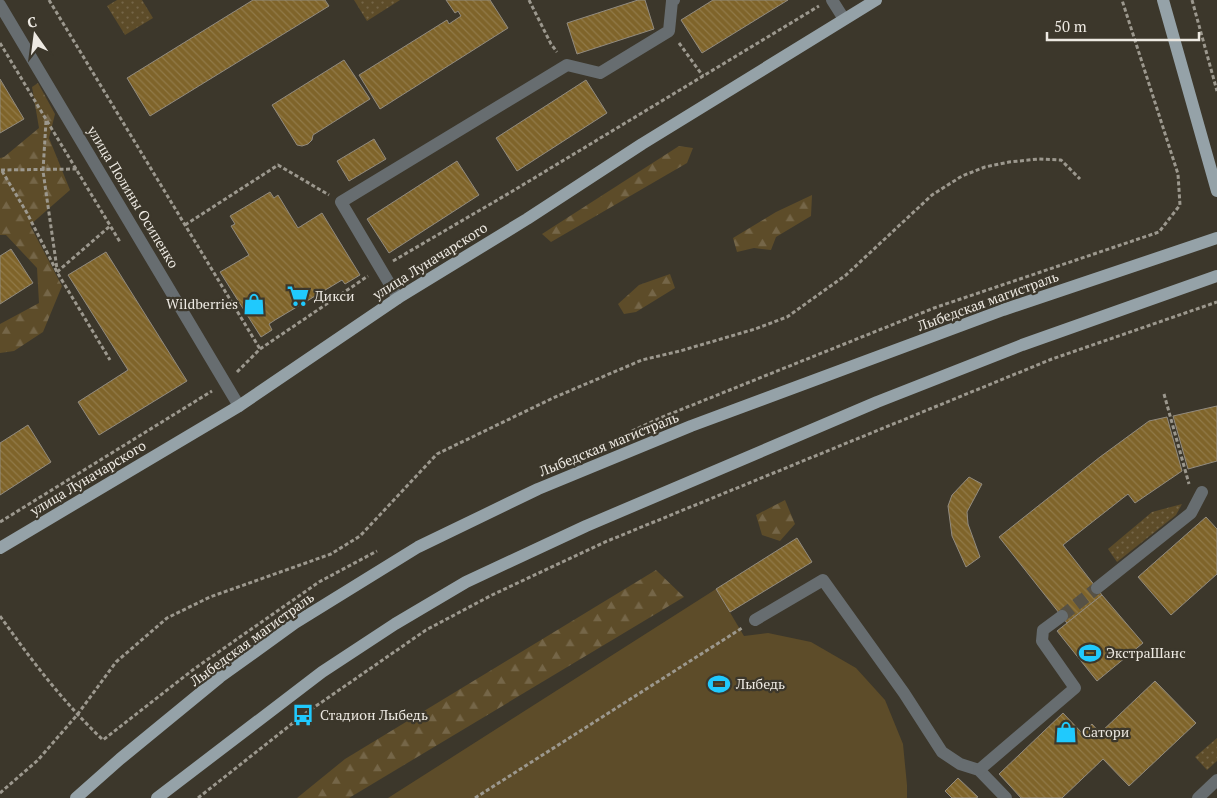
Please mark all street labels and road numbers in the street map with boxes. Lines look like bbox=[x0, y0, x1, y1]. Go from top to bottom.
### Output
street label: улица Полины Осипенко bbox=[83, 121, 184, 272]
street label: улица Луначарского bbox=[368, 217, 491, 304]
street label: Лыбедская магистраль bbox=[914, 266, 1061, 335]
street label: Лыбедская магистраль bbox=[535, 407, 681, 481]
street label: улица Луначарского bbox=[25, 435, 149, 520]
street label: Лыбедская магистраль bbox=[185, 587, 318, 691]

